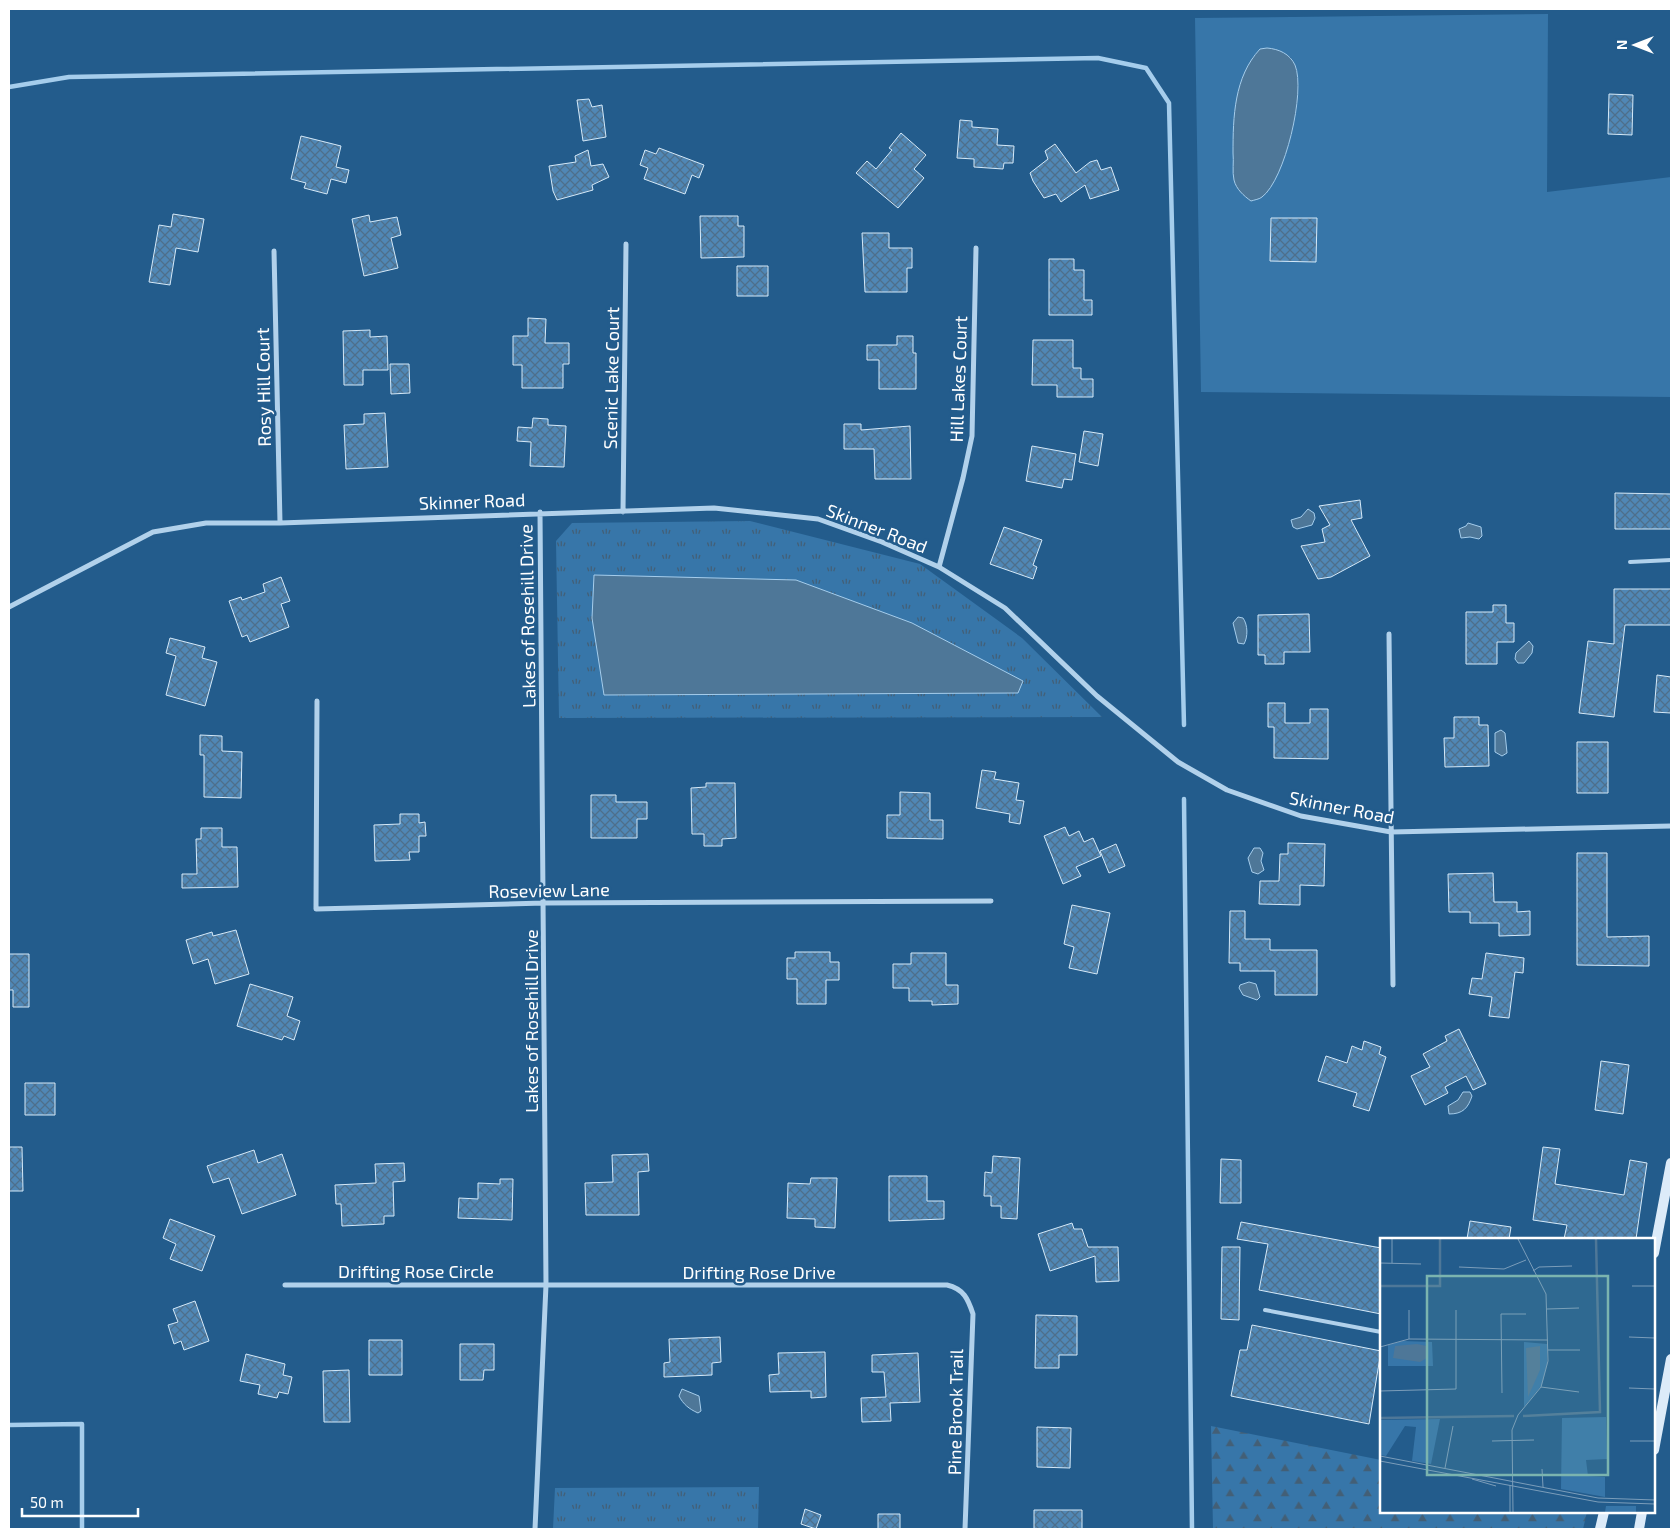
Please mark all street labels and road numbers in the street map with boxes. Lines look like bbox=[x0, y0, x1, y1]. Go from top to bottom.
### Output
street label: Scenic Lake Court bbox=[599, 306, 623, 450]
street label: Hill Lakes Court bbox=[945, 315, 971, 443]
street label: Rosy Hill Court bbox=[251, 327, 275, 447]
street label: Skinner Road bbox=[418, 488, 526, 514]
street label: Skinner Road bbox=[823, 499, 931, 557]
street label: Lakes of Rosehill Drive bbox=[514, 524, 540, 708]
street label: Skinner Road bbox=[1288, 786, 1396, 828]
street label: Roseview Lane bbox=[488, 878, 610, 902]
street label: Lakes of Rosehill Drive bbox=[520, 929, 542, 1113]
street label: Drifting Rose Circle bbox=[338, 1260, 494, 1282]
street label: Drifting Rose Drive bbox=[682, 1261, 836, 1283]
street label: Pine Brook Trail bbox=[943, 1348, 967, 1475]

